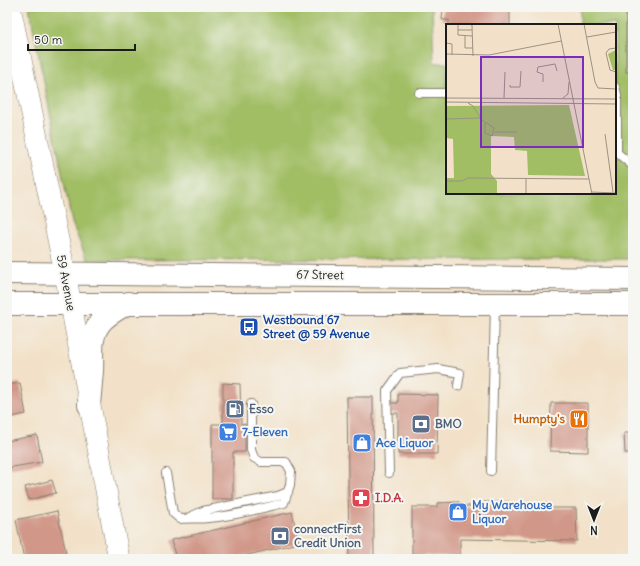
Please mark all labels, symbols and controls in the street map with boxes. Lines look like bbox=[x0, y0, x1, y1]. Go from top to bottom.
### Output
inset map bbox=[446, 24, 616, 194]
scale bar bbox=[28, 26, 135, 52]
text: 50 m bbox=[34, 32, 63, 47]
street label: 59 Avenue bbox=[54, 254, 79, 312]
street label: 67 Street bbox=[296, 267, 344, 282]
place label: Westbound 67 Street @ 59 Avenue bbox=[263, 312, 370, 342]
bus stop icon: Westbound 67 Street @ 59 Avenue bbox=[238, 316, 260, 338]
fuel station icon: Esso bbox=[224, 398, 246, 420]
place label: Esso bbox=[249, 401, 274, 416]
restaurant icon: Humpty's bbox=[568, 408, 590, 430]
place label: Humpty's bbox=[513, 411, 566, 427]
bank icon: BMO bbox=[410, 413, 432, 435]
place label: BMO bbox=[435, 416, 462, 431]
supermarket icon: 7-Eleven bbox=[217, 421, 239, 443]
place label: 7-Eleven bbox=[242, 424, 288, 439]
shop icon: Ace Liquor bbox=[351, 432, 373, 454]
place label: Ace Liquor bbox=[376, 435, 433, 451]
pharmacy icon: I.D.A. bbox=[350, 487, 372, 509]
place label: I.D.A. bbox=[375, 490, 404, 505]
place label: My Warehouse Liquor bbox=[472, 497, 553, 527]
north arrow bbox=[574, 500, 614, 540]
shop icon: My Warehouse Liquor bbox=[447, 501, 469, 523]
place label: connectFirst Credit Union bbox=[294, 521, 362, 550]
text: N bbox=[590, 523, 598, 537]
bank icon: connectFirst Credit Union bbox=[269, 525, 291, 547]

